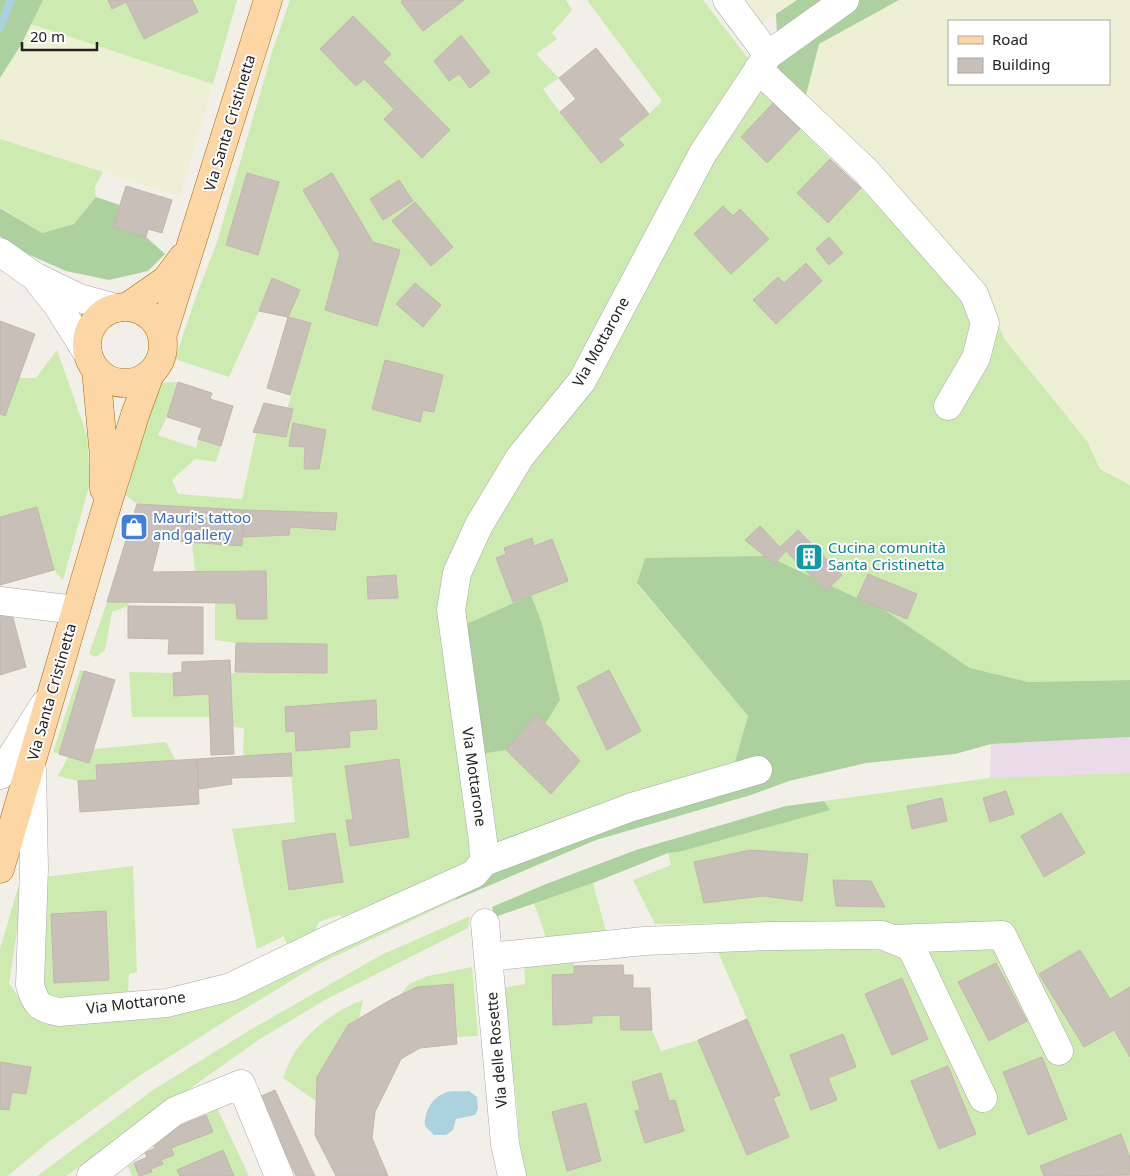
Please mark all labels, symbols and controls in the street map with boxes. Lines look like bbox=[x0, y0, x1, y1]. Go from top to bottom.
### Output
scale bar bbox=[22, 20, 98, 52]
legend bbox=[948, 20, 1110, 85]
text: 20 m bbox=[30, 26, 65, 46]
text: Road bbox=[992, 29, 1028, 49]
street label: Via Santa Cristinetta bbox=[199, 52, 259, 193]
text: Building bbox=[992, 54, 1050, 74]
street label: Via Mottarone bbox=[567, 293, 633, 390]
place label: Mauri's tattoo and gallery bbox=[153, 507, 251, 544]
shop icon: Mauri's tattoo and gallery bbox=[119, 512, 149, 542]
place label: Cucina comunità Santa Cristinetta bbox=[828, 537, 946, 574]
building icon: Cucina comunità Santa Cristinetta bbox=[794, 542, 824, 572]
street label: Via Santa Cristinetta bbox=[22, 621, 80, 763]
street label: Via Mottarone bbox=[458, 726, 492, 828]
street label: Via Mottarone bbox=[85, 986, 187, 1018]
street label: Via delle Rosette bbox=[481, 991, 511, 1109]

